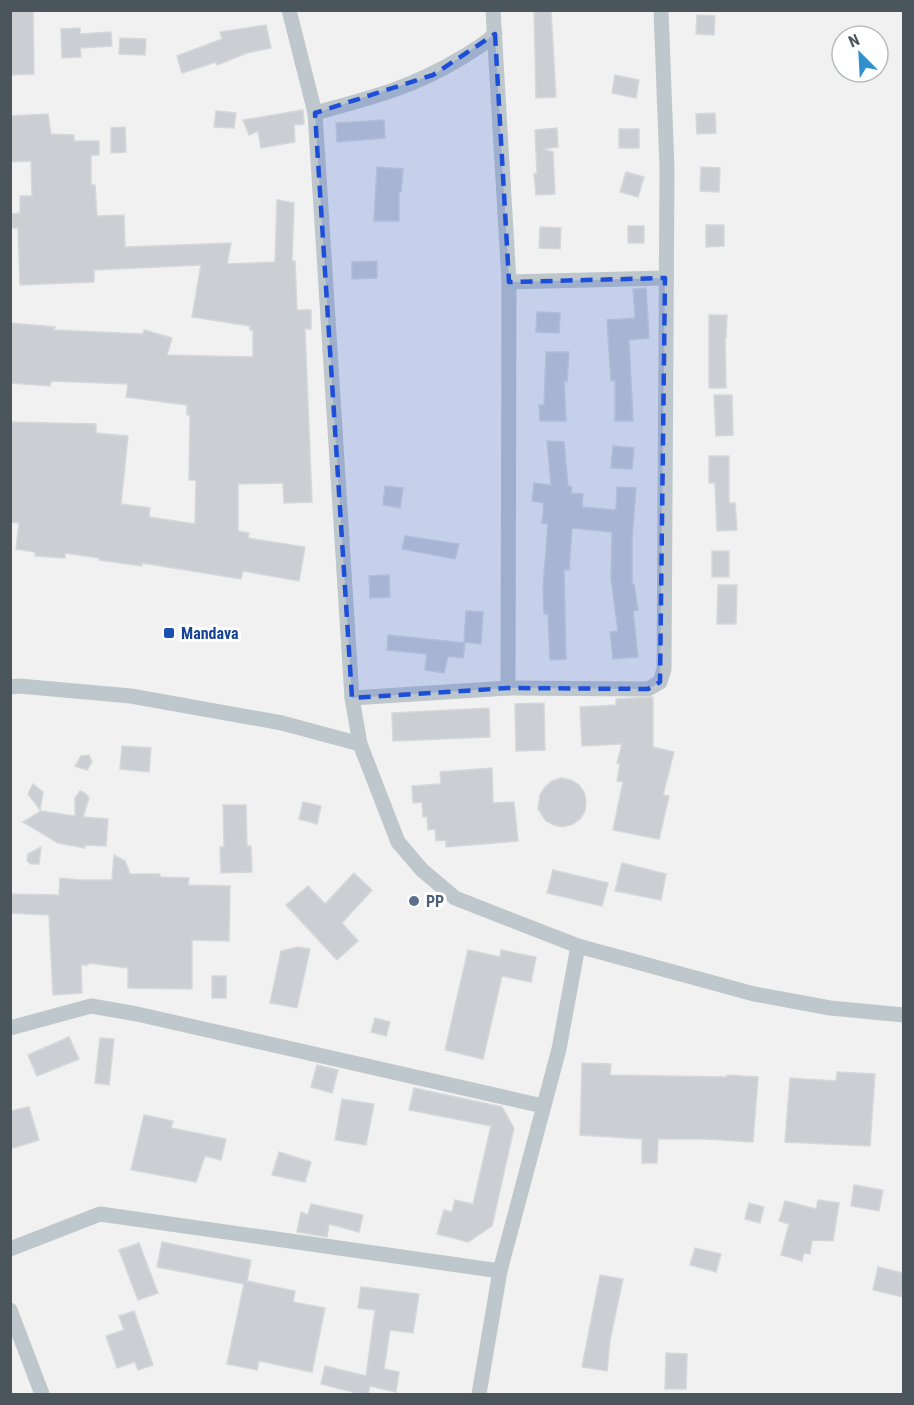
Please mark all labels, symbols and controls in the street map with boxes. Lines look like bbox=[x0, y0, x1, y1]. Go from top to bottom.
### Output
north arrow bbox=[830, 24, 890, 84]
text: N bbox=[846, 30, 862, 51]
place label: Mandava bbox=[181, 624, 239, 643]
marker: Mandava bbox=[162, 626, 176, 640]
place label: PP bbox=[426, 892, 444, 911]
marker: PP bbox=[407, 894, 421, 908]

